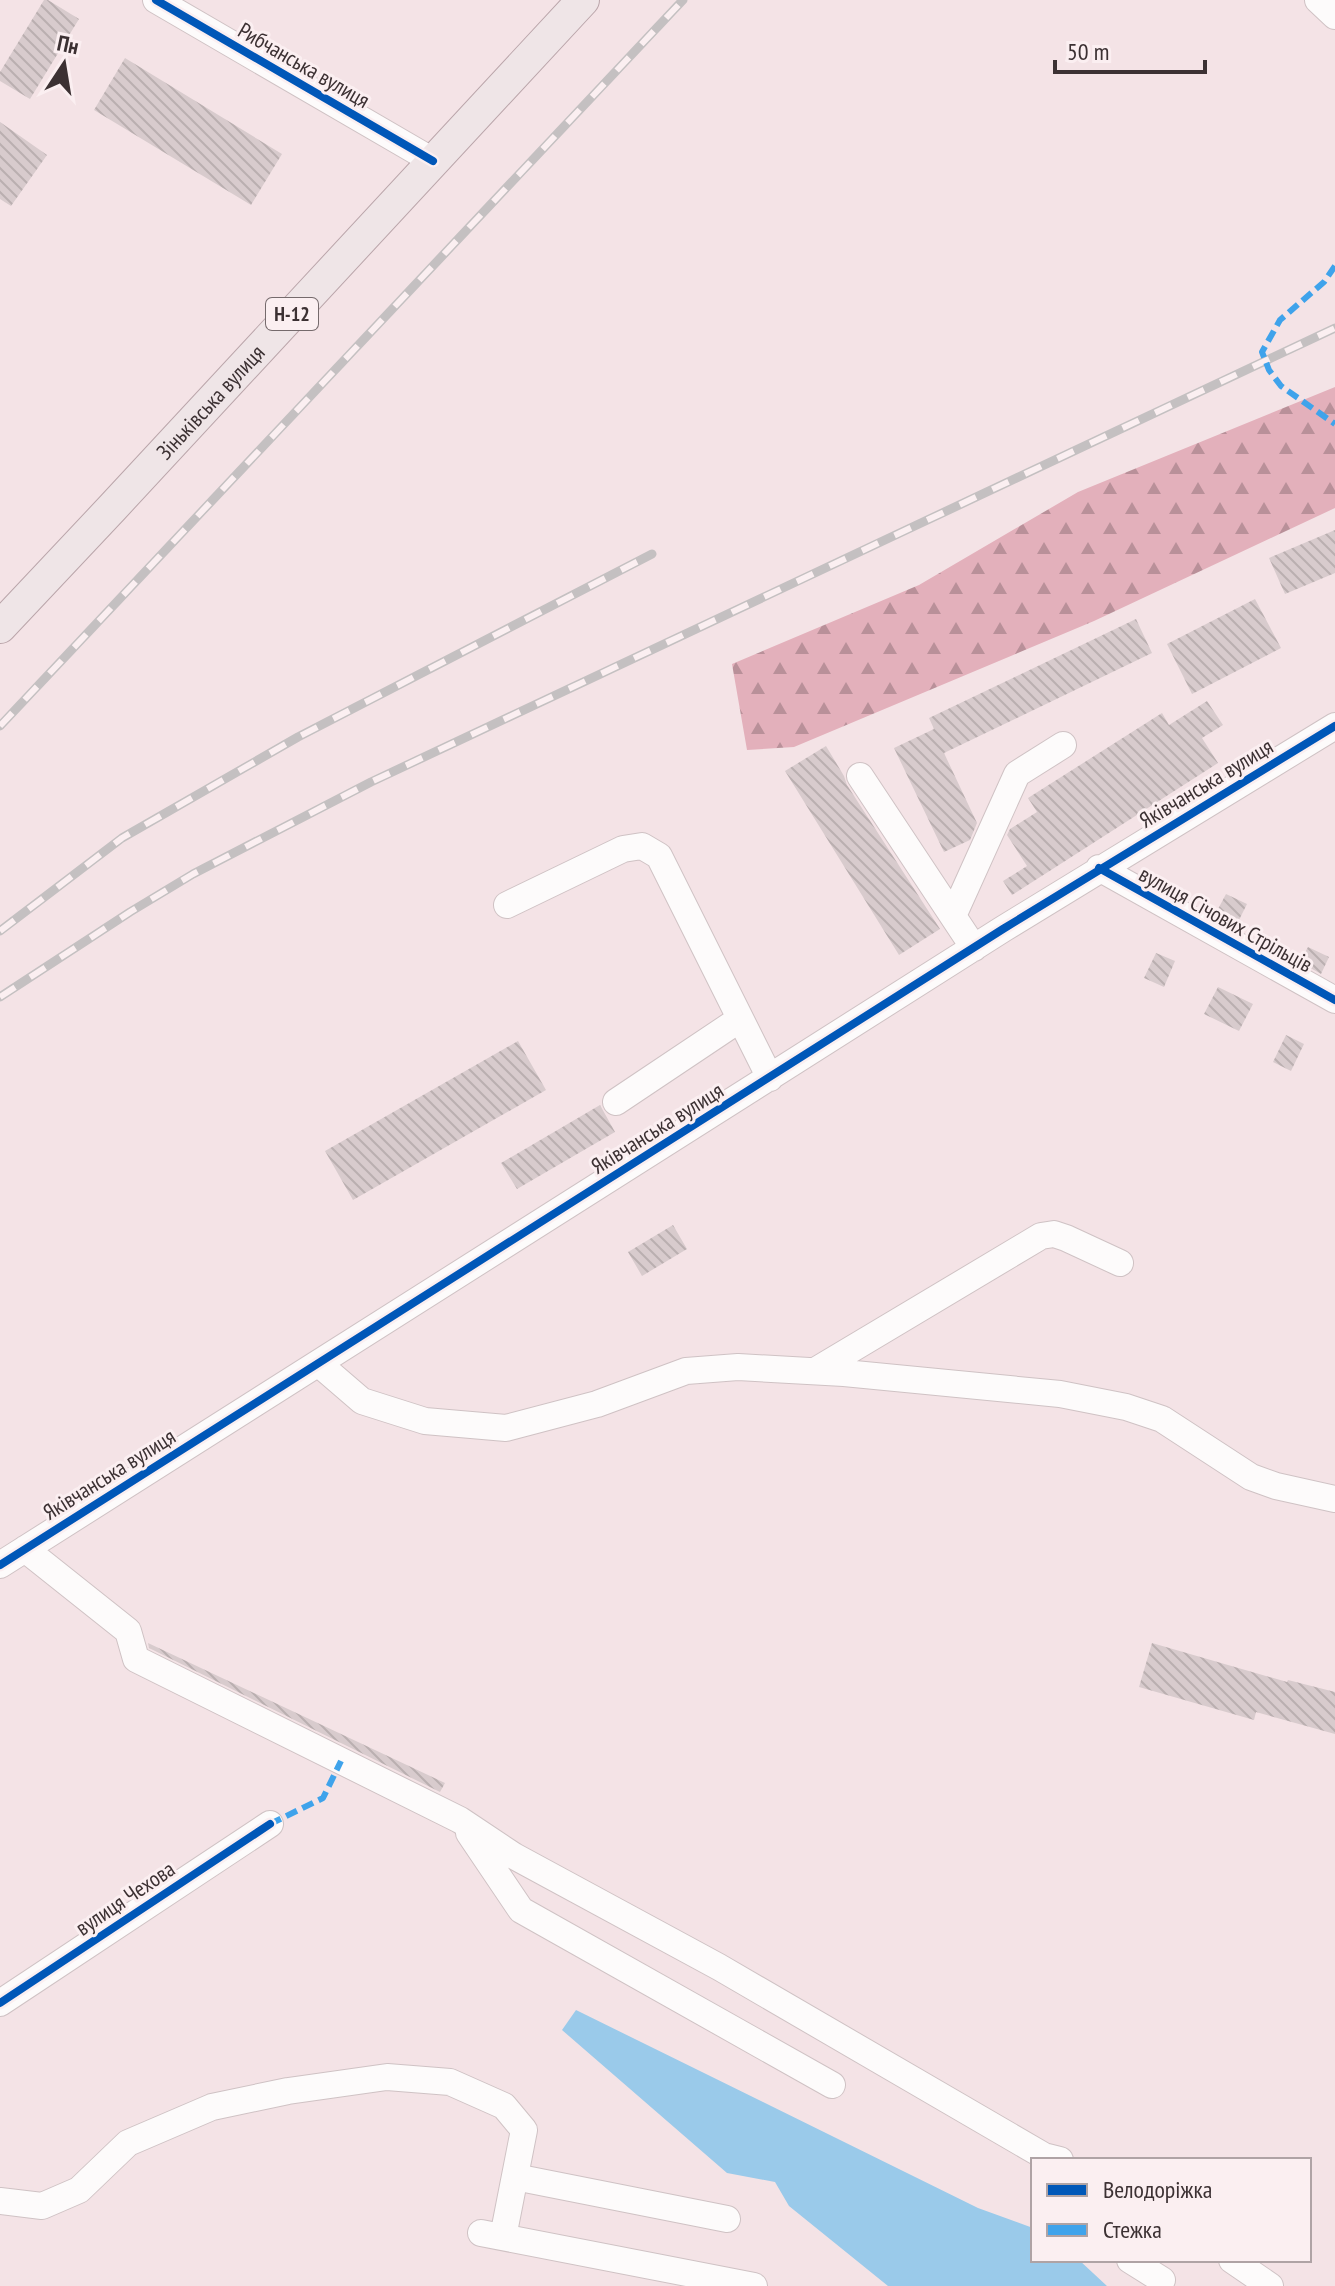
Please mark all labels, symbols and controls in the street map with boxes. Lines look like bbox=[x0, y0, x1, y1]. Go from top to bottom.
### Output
street label: Рибчанська вулиця bbox=[233, 16, 375, 114]
north arrow bbox=[24, 24, 104, 104]
scale bar bbox=[1055, 24, 1205, 74]
text: Пн bbox=[55, 29, 81, 60]
text: 50 m bbox=[1067, 36, 1109, 67]
road number: Н-12 bbox=[266, 298, 318, 330]
street label: Зіньківська вулиця bbox=[150, 339, 270, 465]
street label: Яківчанська вулиця bbox=[1134, 732, 1278, 834]
street label: вулиця Січових Стрільців bbox=[1134, 860, 1318, 978]
street label: Яківчанська вулиця bbox=[585, 1076, 729, 1180]
street label: Яківчанська вулиця bbox=[37, 1422, 181, 1526]
street label: вулиця Чехова bbox=[70, 1855, 180, 1941]
legend bbox=[1031, 2158, 1311, 2262]
text: Велодоріжка bbox=[1103, 2174, 1212, 2205]
text: Стежка bbox=[1103, 2214, 1162, 2245]

